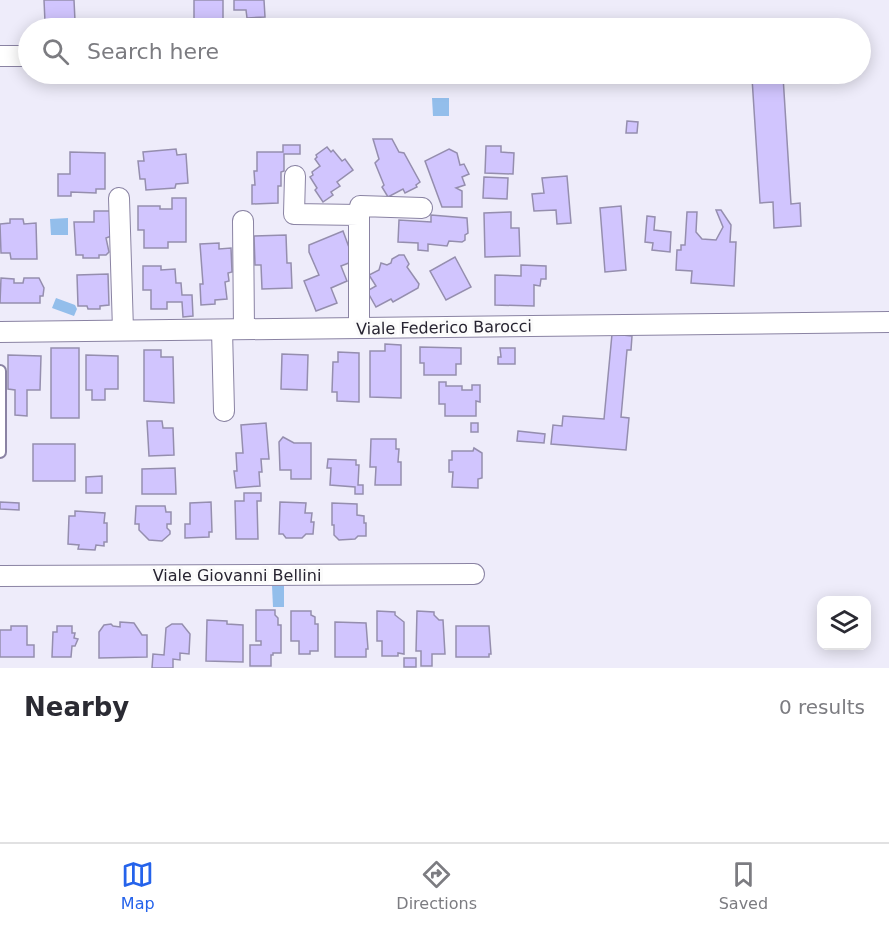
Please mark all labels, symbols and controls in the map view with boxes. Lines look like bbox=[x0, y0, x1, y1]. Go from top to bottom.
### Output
search box bbox=[18, 18, 871, 84]
icon: search bbox=[39, 35, 72, 68]
text: Search here bbox=[87, 39, 219, 64]
street label: Viale Federico Barocci bbox=[356, 316, 532, 339]
street label: Viale Giovanni Bellini bbox=[153, 566, 321, 585]
map controls bbox=[817, 596, 871, 650]
button: layers bbox=[817, 596, 871, 650]
text: Nearby bbox=[24, 692, 129, 722]
text: 0 results bbox=[779, 695, 865, 719]
tab: Map bbox=[121, 858, 155, 913]
tab: Directions bbox=[396, 858, 477, 913]
tab: Saved bbox=[719, 858, 768, 913]

